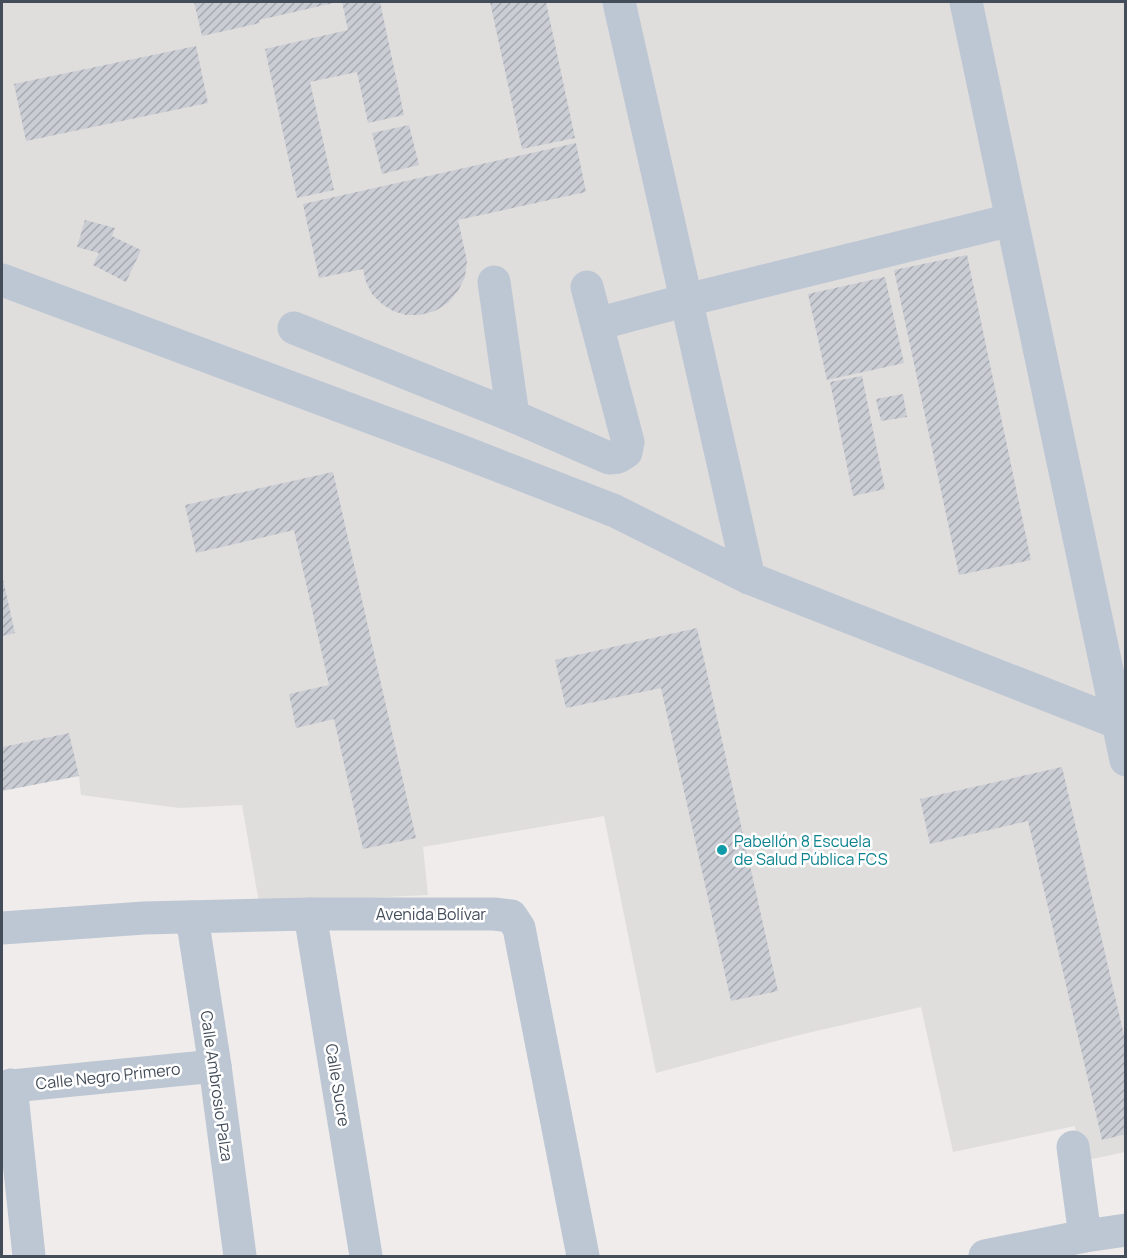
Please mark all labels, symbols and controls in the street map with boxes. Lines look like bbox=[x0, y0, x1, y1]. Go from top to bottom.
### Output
place label: Pabellón 8 Escuela de Salud Pública FCS bbox=[734, 830, 888, 870]
marker: Pabellón 8 Escuela de Salud Pública FCS bbox=[715, 843, 729, 857]
street label: Avenida Bolívar bbox=[376, 903, 486, 925]
street label: Calle Ambrosio Palza bbox=[196, 1009, 238, 1163]
street label: Calle Sucre bbox=[321, 1042, 355, 1128]
street label: Calle Negro Primero bbox=[34, 1057, 182, 1095]

